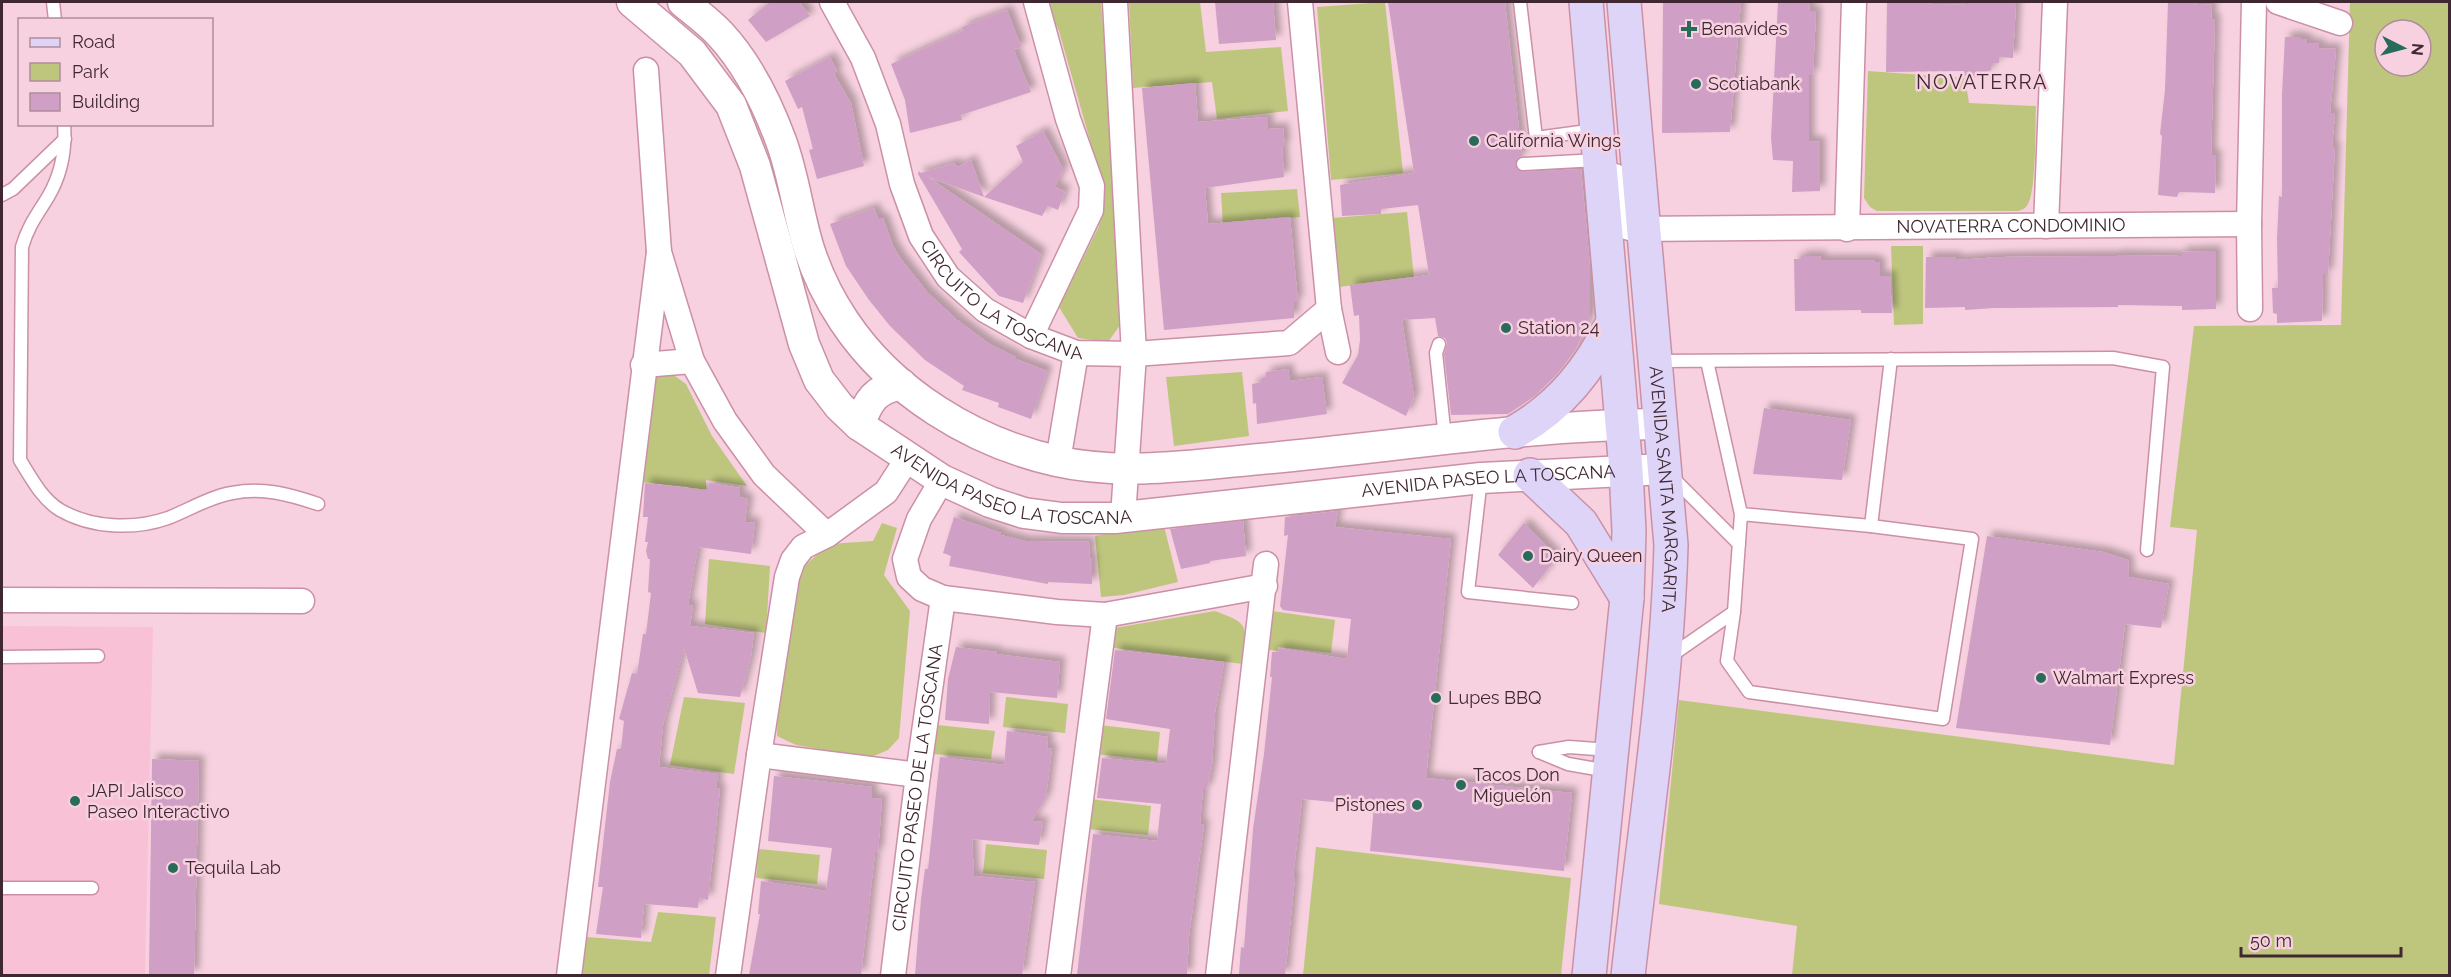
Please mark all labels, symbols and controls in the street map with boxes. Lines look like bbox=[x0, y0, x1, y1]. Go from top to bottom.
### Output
legend bbox=[18, 18, 213, 126]
place label: Benavides bbox=[1701, 18, 1788, 39]
north arrow bbox=[2373, 18, 2433, 78]
marker: Benavides bbox=[1682, 22, 1696, 36]
text: Road bbox=[72, 31, 115, 52]
text: N bbox=[2407, 42, 2428, 57]
text: Park bbox=[72, 61, 109, 82]
district label: NOVATERRA bbox=[1916, 70, 2048, 94]
place label: Scotiabank bbox=[1708, 73, 1800, 94]
marker: Scotiabank bbox=[1689, 77, 1703, 91]
text: Building bbox=[72, 91, 140, 112]
place label: California Wings bbox=[1486, 130, 1621, 151]
marker: California Wings bbox=[1467, 134, 1481, 148]
street label: NOVATERRA CONDOMINIO bbox=[1896, 214, 2126, 237]
street label: CIRCUITO LA TOSCANA bbox=[916, 236, 1083, 363]
place label: Station 24 bbox=[1518, 317, 1600, 338]
marker: Station 24 bbox=[1499, 321, 1513, 335]
street label: AVENIDA SANTA MARGARITA bbox=[1646, 365, 1682, 613]
street label: AVENIDA PASEO LA TOSCANA bbox=[888, 439, 1133, 528]
street label: AVENIDA PASEO LA TOSCANA bbox=[1360, 460, 1616, 501]
place label: Dairy Queen bbox=[1540, 545, 1643, 566]
marker: Dairy Queen bbox=[1521, 549, 1535, 563]
street label: CIRCUITO PASEO DE LA TOSCANA bbox=[888, 642, 946, 932]
place label: Walmart Express bbox=[2053, 667, 2194, 688]
marker: Walmart Express bbox=[2034, 671, 2048, 685]
place label: Lupes BBQ bbox=[1448, 687, 1542, 708]
marker: Lupes BBQ bbox=[1429, 691, 1443, 705]
place label: Tacos Don Miguelón bbox=[1473, 764, 1560, 806]
marker: Tacos Don Miguelón bbox=[1454, 778, 1468, 792]
place label: JAPI Jalisco Paseo Interactivo bbox=[87, 780, 230, 822]
marker: JAPI Jalisco Paseo Interactivo bbox=[68, 794, 82, 808]
place label: Pistones bbox=[1335, 794, 1405, 815]
marker: Pistones bbox=[1410, 798, 1424, 812]
place label: Tequila Lab bbox=[185, 857, 281, 878]
marker: Tequila Lab bbox=[166, 861, 180, 875]
scale bar bbox=[2241, 920, 2402, 958]
text: 50 m bbox=[2250, 930, 2292, 951]

